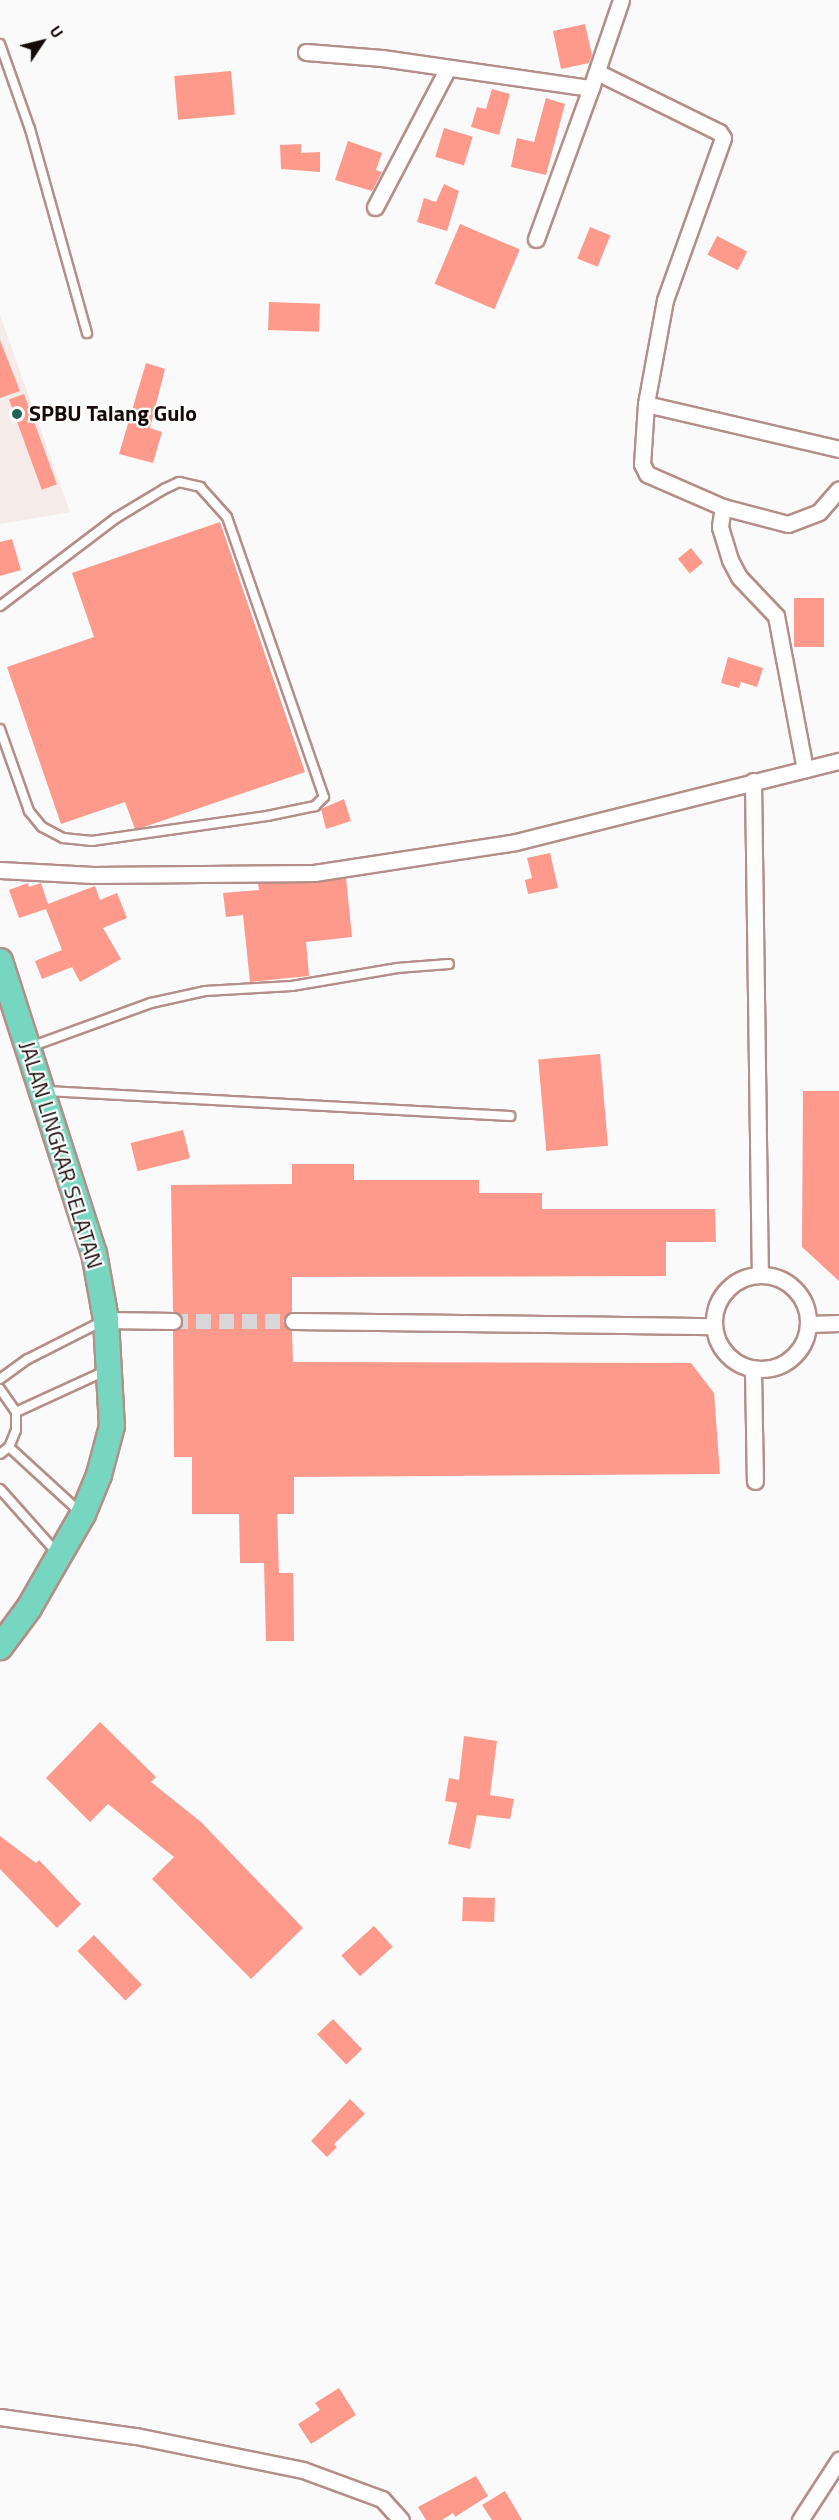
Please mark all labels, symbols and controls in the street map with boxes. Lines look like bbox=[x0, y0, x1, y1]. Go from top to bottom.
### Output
north arrow bbox=[12, 12, 72, 72]
text: U bbox=[44, 21, 70, 43]
place label: SPBU Talang Gulo bbox=[29, 401, 197, 427]
marker: SPBU Talang Gulo bbox=[10, 407, 24, 421]
street label: JALAN LINGKAR SELATAN bbox=[14, 1038, 108, 1272]

